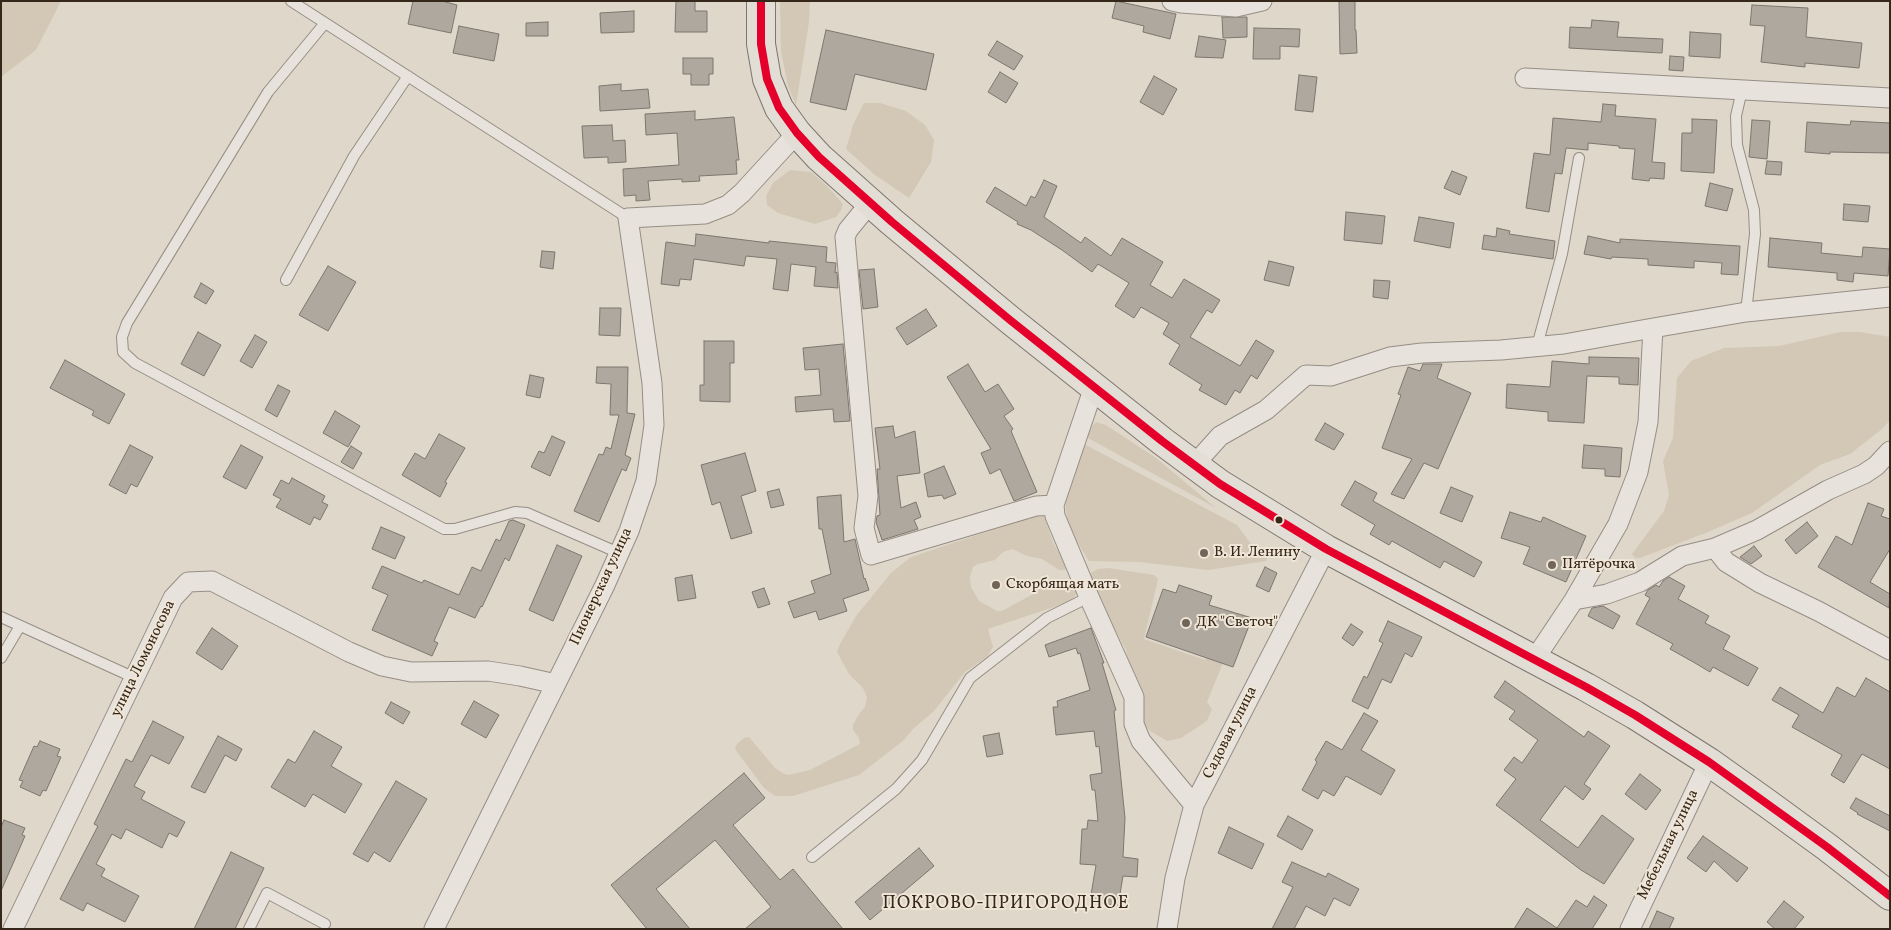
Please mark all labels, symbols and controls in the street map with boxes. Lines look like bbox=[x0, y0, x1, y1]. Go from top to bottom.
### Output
unlabelled marker bbox=[1274, 515, 1284, 525]
street label: Пионерская улица bbox=[567, 525, 637, 649]
place label: В. И. Ленину bbox=[1214, 544, 1300, 562]
marker: В. И. Ленину bbox=[1198, 547, 1210, 559]
place label: Пятёрочка bbox=[1562, 556, 1636, 574]
marker: Пятёрочка bbox=[1546, 559, 1558, 571]
place label: Скорбящая мать bbox=[1006, 576, 1119, 594]
marker: Скорбящая мать bbox=[990, 579, 1002, 591]
street label: улица Ломоносова bbox=[108, 598, 180, 720]
place label: ДК "Светоч" bbox=[1196, 614, 1278, 632]
marker: ДК "Светоч" bbox=[1180, 617, 1192, 629]
street label: Садовая улица bbox=[1200, 684, 1262, 782]
street label: Мебельная улица bbox=[1635, 787, 1703, 903]
district label: ПОКРОВО-ПРИГОРОДНОЕ bbox=[880, 894, 1132, 916]

